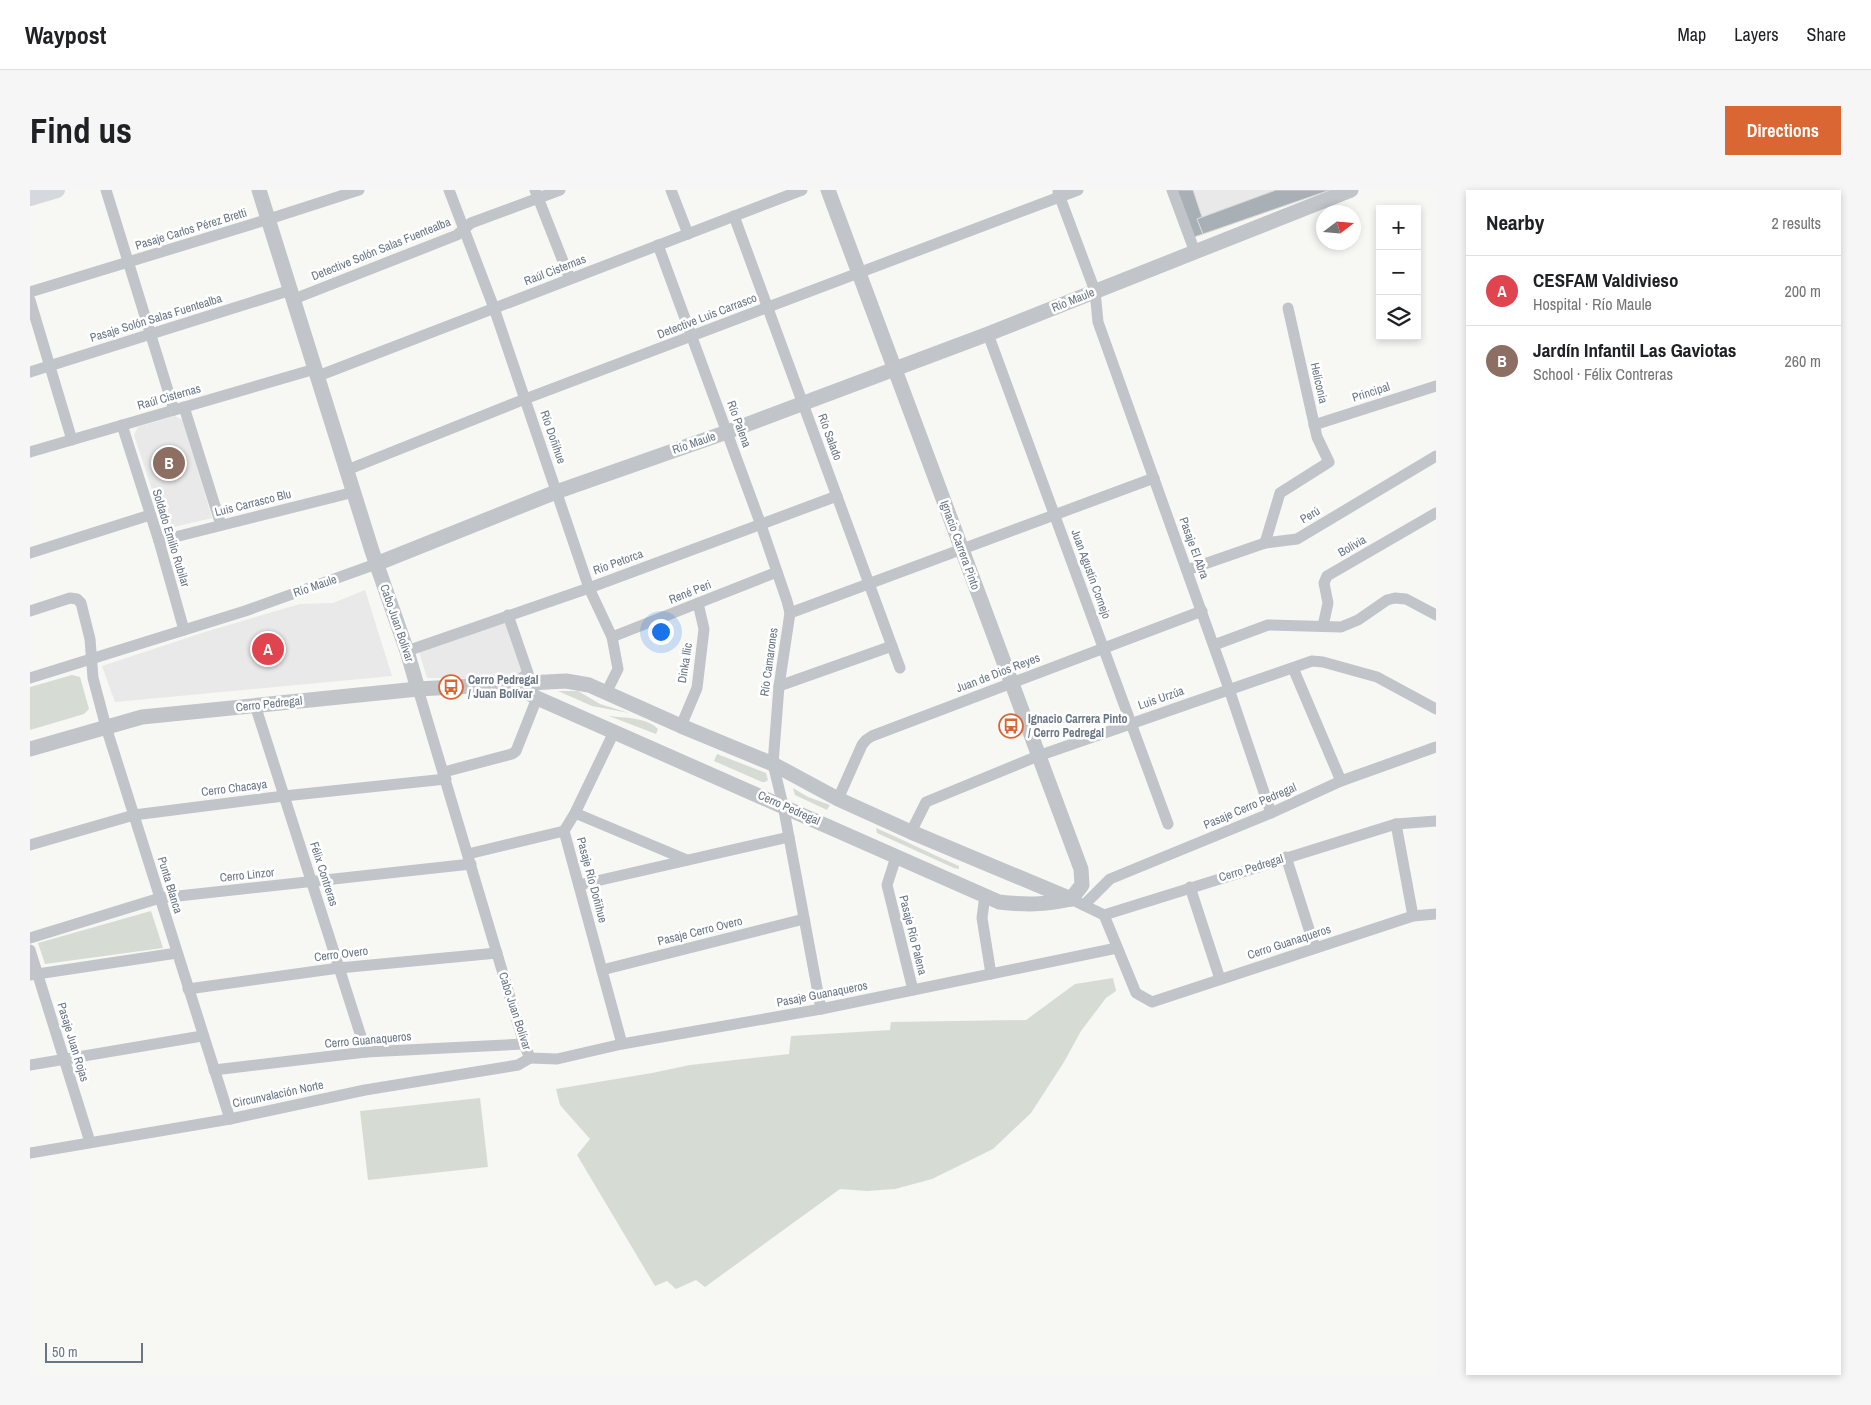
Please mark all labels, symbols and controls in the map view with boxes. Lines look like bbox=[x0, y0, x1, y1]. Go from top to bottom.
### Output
text: Waypost bbox=[25, 19, 106, 51]
text: Map bbox=[1678, 22, 1706, 47]
text: Layers bbox=[1734, 22, 1779, 47]
text: Share bbox=[1807, 22, 1846, 47]
button: Directions bbox=[1725, 106, 1841, 155]
text: Find us bbox=[30, 107, 132, 154]
street label: Pasaje Carlos Pérez Bretti bbox=[133, 204, 249, 254]
north arrow bbox=[1316, 205, 1361, 250]
map controls bbox=[1376, 205, 1421, 340]
button: + bbox=[1376, 205, 1421, 250]
text: Nearby bbox=[1486, 208, 1544, 237]
text: 2 results bbox=[1771, 212, 1821, 234]
street label: Detective Solón Salas Fuentealba bbox=[309, 214, 453, 284]
button: − bbox=[1376, 250, 1421, 295]
street label: Raúl Cisternas bbox=[522, 251, 588, 289]
text: CESFAM Valdivieso bbox=[1533, 267, 1678, 293]
text: A bbox=[1497, 280, 1507, 302]
text: 200 m bbox=[1785, 280, 1821, 302]
street label: Río Maule bbox=[1049, 284, 1097, 316]
street label: Pasaje Solón Salas Fuentealba bbox=[88, 290, 224, 346]
street label: Detective Luis Carrasco bbox=[655, 290, 759, 342]
text: Hospital · Río Maule bbox=[1533, 293, 1652, 315]
button: layers bbox=[1376, 295, 1421, 340]
text: Jardín Infantil Las Gaviotas bbox=[1533, 337, 1737, 363]
text: B bbox=[1497, 350, 1507, 372]
text: 260 m bbox=[1785, 350, 1821, 372]
street label: Heliconia bbox=[1307, 361, 1332, 406]
text: School · Félix Contreras bbox=[1533, 363, 1673, 385]
street label: Principal bbox=[1350, 378, 1392, 406]
street label: Raúl Cisternas bbox=[136, 380, 203, 414]
street label: Río Palena bbox=[723, 398, 755, 450]
street label: Río Doñihue bbox=[536, 408, 570, 466]
street label: Río Salado bbox=[814, 411, 846, 463]
street label: Río Maule bbox=[670, 428, 718, 458]
pin: B bbox=[153, 444, 185, 482]
street label: Luis Carrasco Blu bbox=[213, 486, 293, 520]
street label: Soldado Emilio Rubilar bbox=[149, 487, 194, 589]
street label: Ignacio Carrera Pinto bbox=[936, 498, 984, 592]
street label: Perú bbox=[1297, 503, 1323, 527]
street label: Pasaje El Abra bbox=[1175, 515, 1213, 582]
street label: Juan Agustín Cornejo bbox=[1067, 527, 1115, 621]
street label: Bolivia bbox=[1335, 531, 1369, 560]
street label: Río Petorca bbox=[591, 545, 646, 578]
street label: Río Maule bbox=[291, 571, 339, 601]
street label: René Peri bbox=[666, 576, 714, 608]
street label: Cabo Juan Bolívar bbox=[376, 582, 418, 665]
your location bbox=[648, 619, 674, 645]
street label: Río Camarones bbox=[756, 627, 782, 697]
pin: A bbox=[252, 630, 284, 668]
street label: Dinka llic bbox=[674, 642, 696, 684]
street label: Juan de Dios Reyes bbox=[954, 650, 1042, 696]
place label: Cerro Pedregal / Juan Bolívar bbox=[468, 672, 539, 702]
bus stop icon: Cerro Pedregal / Juan Bolívar bbox=[438, 674, 464, 700]
street label: Luis Urzúa bbox=[1136, 683, 1187, 713]
street label: Cerro Pedregal bbox=[235, 693, 303, 715]
place label: Ignacio Carrera Pinto / Cerro Pedregal bbox=[1028, 711, 1128, 741]
bus stop icon: Ignacio Carrera Pinto / Cerro Pedregal bbox=[998, 713, 1024, 739]
street label: Cerro Chacaya bbox=[200, 776, 268, 800]
street label: Pasaje Cerro Pedregal bbox=[1201, 779, 1299, 833]
street label: Cerro Pedregal bbox=[755, 787, 823, 829]
street label: Pasaje Río Doñihue bbox=[573, 835, 611, 925]
street label: Félix Contreras bbox=[306, 840, 342, 908]
street label: Cerro Pedregal bbox=[1217, 851, 1285, 885]
street label: Punta Blanca bbox=[154, 855, 186, 916]
street label: Cerro Linzor bbox=[219, 864, 276, 886]
street label: Pasaje Río Palena bbox=[895, 894, 931, 977]
street label: Pasaje Cerro Overo bbox=[656, 913, 744, 949]
street label: Cerro Guanaqueros bbox=[1245, 921, 1333, 963]
street label: Cerro Overo bbox=[313, 943, 369, 965]
street label: Cabo Juan Bolívar bbox=[495, 970, 535, 1053]
street label: Pasaje Guanaqueros bbox=[775, 977, 869, 1011]
street label: Pasaje Juan Rojas bbox=[53, 1000, 93, 1084]
street label: Cerro Guanaqueros bbox=[324, 1028, 412, 1052]
street label: Circunvalación Norte bbox=[231, 1077, 325, 1111]
scale bar bbox=[45, 1340, 142, 1363]
text: 50 m bbox=[52, 1343, 78, 1361]

